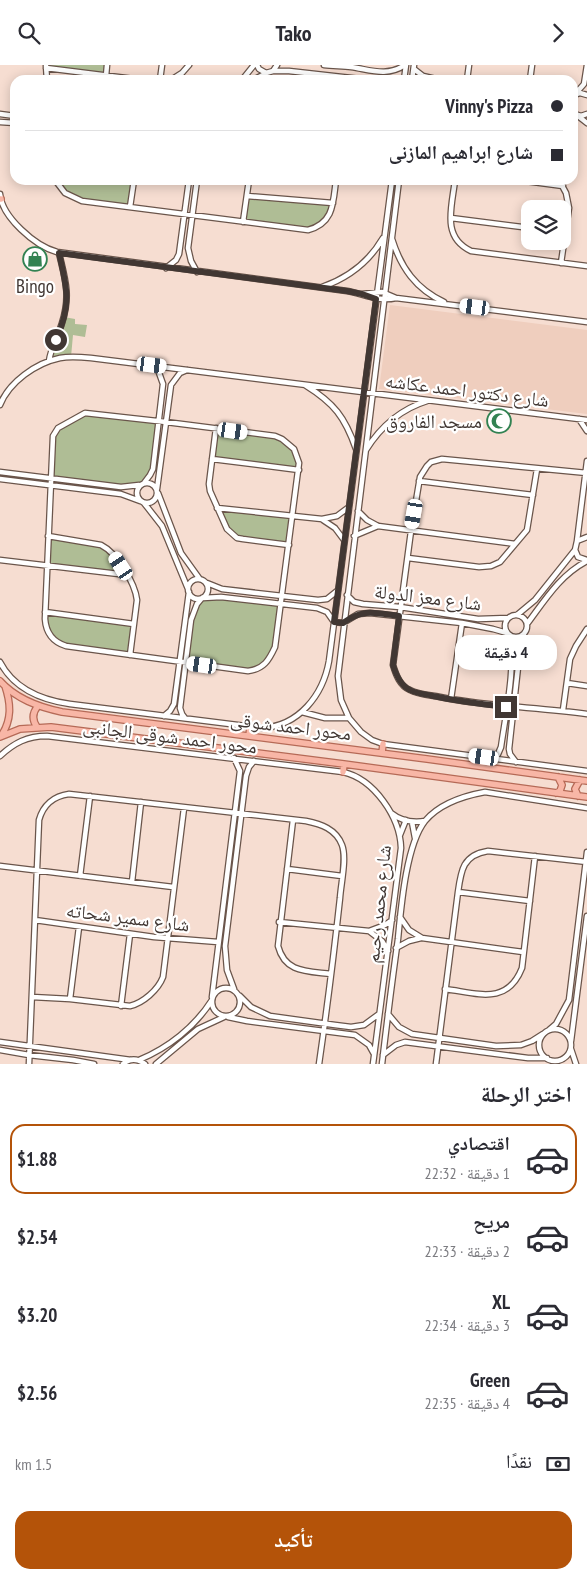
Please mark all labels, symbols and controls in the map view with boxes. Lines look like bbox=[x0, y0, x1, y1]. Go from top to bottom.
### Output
icon: search bbox=[15, 19, 43, 47]
text: Tako bbox=[275, 19, 312, 47]
icon: forward bbox=[544, 19, 572, 47]
text: Vinny's Pizza bbox=[445, 94, 533, 118]
text: شارع ابراهيم المازنى bbox=[389, 140, 533, 164]
map controls bbox=[521, 200, 571, 250]
button: layers bbox=[521, 200, 571, 250]
shop icon: Bingo bbox=[22, 246, 48, 272]
place label: Bingo bbox=[16, 274, 54, 298]
car bbox=[459, 298, 490, 316]
route start bbox=[45, 329, 67, 351]
car bbox=[136, 356, 167, 374]
street label: شارع دكتور احمد عكاشه bbox=[384, 368, 550, 412]
mosque icon: مسجد الفاروق bbox=[486, 408, 512, 434]
place label: مسجد الفاروق bbox=[386, 409, 482, 433]
car bbox=[217, 421, 248, 441]
car bbox=[404, 498, 423, 530]
car bbox=[106, 549, 135, 583]
street label: شارع معز الدولة bbox=[373, 579, 483, 615]
callout: 4 دقيقة bbox=[455, 635, 557, 669]
text: 4 دقيقة bbox=[484, 642, 528, 662]
car bbox=[186, 655, 217, 675]
route end bbox=[495, 696, 517, 718]
street label: محور احمد شوقى bbox=[229, 707, 353, 745]
street label: محور احمد شوقى الجانبى bbox=[82, 713, 258, 759]
car bbox=[468, 747, 499, 767]
street label: شارع محمد رحيم bbox=[360, 844, 397, 964]
street label: شارع سمير شحاته bbox=[65, 898, 191, 936]
text: اختر الرحلة bbox=[481, 1080, 572, 1108]
text: اقتصادي bbox=[448, 1131, 510, 1155]
icon: car bbox=[525, 1137, 570, 1182]
text: $1.88 bbox=[17, 1147, 57, 1171]
text: 1 دقيقة · 22:32 bbox=[425, 1163, 510, 1183]
text: مريح bbox=[473, 1209, 510, 1233]
icon: car bbox=[525, 1215, 570, 1260]
text: $2.54 bbox=[17, 1225, 57, 1249]
text: 2 دقيقة · 22:33 bbox=[425, 1241, 510, 1261]
text: XL bbox=[492, 1290, 510, 1314]
icon: car bbox=[525, 1293, 570, 1338]
text: $3.20 bbox=[17, 1303, 57, 1327]
text: 3 دقيقة · 22:34 bbox=[425, 1315, 510, 1335]
text: Green bbox=[470, 1368, 510, 1392]
icon: car bbox=[525, 1371, 570, 1416]
text: $2.56 bbox=[17, 1381, 57, 1405]
text: 4 دقيقة · 22:35 bbox=[425, 1393, 510, 1413]
text: نقدًا bbox=[506, 1449, 532, 1473]
icon: cash bbox=[544, 1450, 572, 1478]
text: 1.5 km bbox=[15, 1454, 52, 1474]
button: تأكيد bbox=[15, 1511, 572, 1569]

